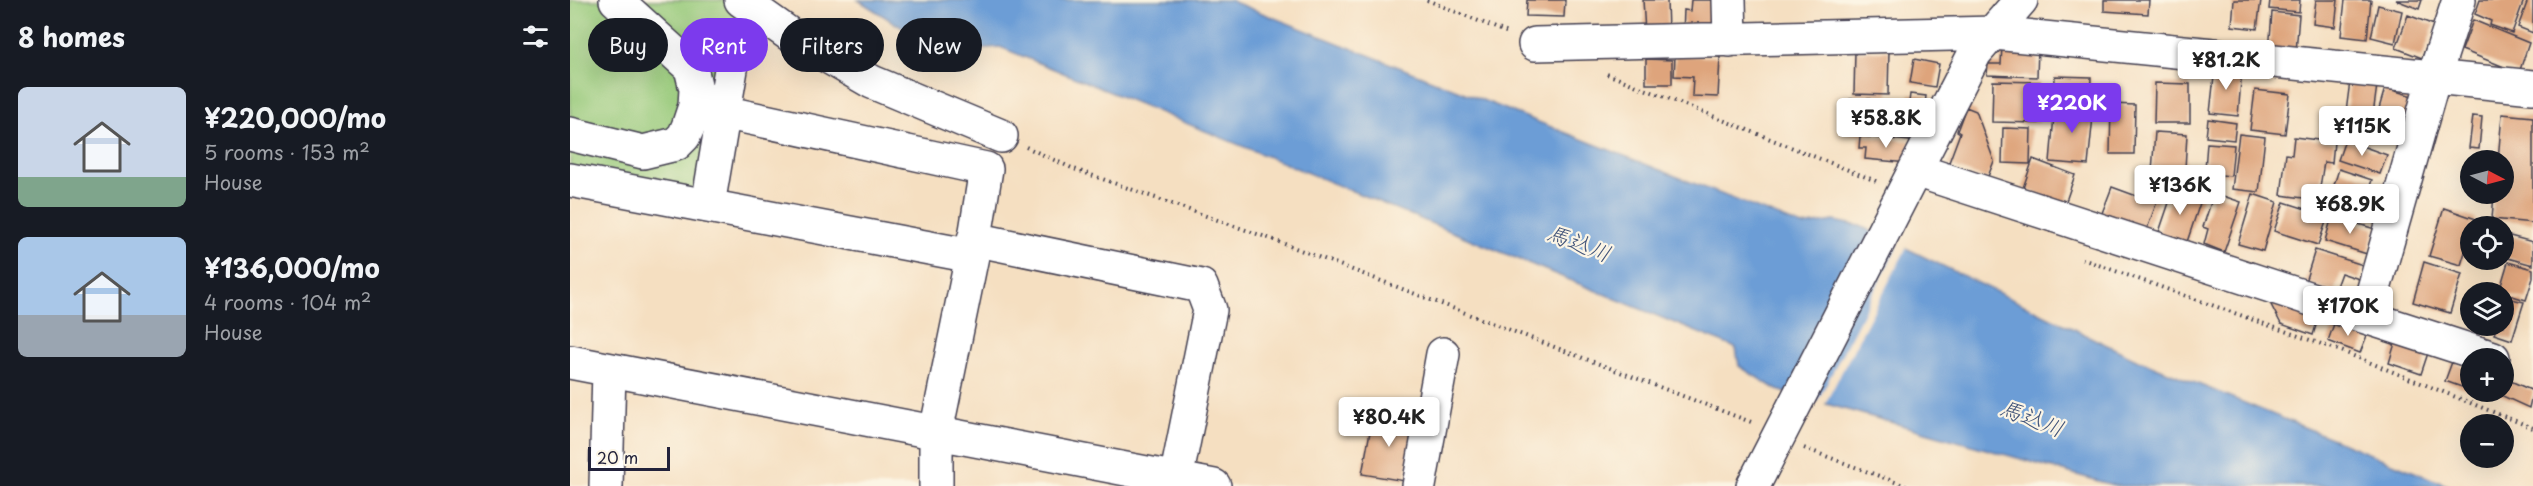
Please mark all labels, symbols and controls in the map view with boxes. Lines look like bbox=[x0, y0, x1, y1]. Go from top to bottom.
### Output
text: 8 homes bbox=[18, 17, 125, 56]
chip: Buy bbox=[588, 18, 668, 72]
chip: Rent bbox=[680, 18, 768, 72]
chip: Filters bbox=[780, 18, 884, 72]
chip: New bbox=[896, 18, 982, 72]
icon: filters bbox=[519, 20, 552, 53]
pin: ¥81.2K bbox=[2177, 40, 2275, 91]
text: ¥81.2K bbox=[2192, 44, 2260, 74]
pin: ¥220K bbox=[2030, 83, 2114, 134]
text: ¥220K bbox=[2037, 87, 2107, 117]
text: ¥220,000/mo bbox=[204, 98, 386, 137]
pin: ¥58.8K bbox=[1837, 98, 1935, 149]
text: ¥58.8K bbox=[1851, 102, 1921, 132]
pin: ¥115K bbox=[2320, 106, 2404, 157]
text: ¥115K bbox=[2333, 110, 2391, 140]
icon: home bbox=[66, 111, 138, 183]
text: 5 rooms · 153 m² bbox=[204, 137, 370, 167]
north arrow bbox=[2460, 150, 2514, 204]
map controls bbox=[2460, 150, 2514, 468]
pin: ¥136K bbox=[2138, 165, 2222, 216]
text: House bbox=[204, 167, 263, 197]
text: ¥136K bbox=[2148, 169, 2212, 199]
pin: ¥68.9K bbox=[2301, 184, 2399, 235]
text: ¥68.9K bbox=[2315, 188, 2385, 218]
water label: 馬込川 bbox=[1543, 214, 1616, 269]
button: locate bbox=[2460, 216, 2514, 270]
text: ¥136,000/mo bbox=[204, 248, 380, 287]
icon: home bbox=[66, 261, 138, 333]
button: layers bbox=[2460, 282, 2514, 336]
pin: ¥170K bbox=[2306, 286, 2390, 337]
text: 4 rooms · 104 m² bbox=[204, 287, 371, 317]
text: ¥170K bbox=[2317, 290, 2379, 320]
text: House bbox=[204, 317, 263, 347]
button: + bbox=[2460, 348, 2514, 402]
water label: 馬込川 bbox=[1996, 389, 2069, 444]
pin: ¥80.4K bbox=[1340, 397, 1438, 448]
text: ¥80.4K bbox=[1353, 401, 1425, 431]
button: − bbox=[2460, 414, 2514, 468]
scale bar bbox=[588, 444, 670, 472]
text: 20 m bbox=[597, 445, 638, 469]

